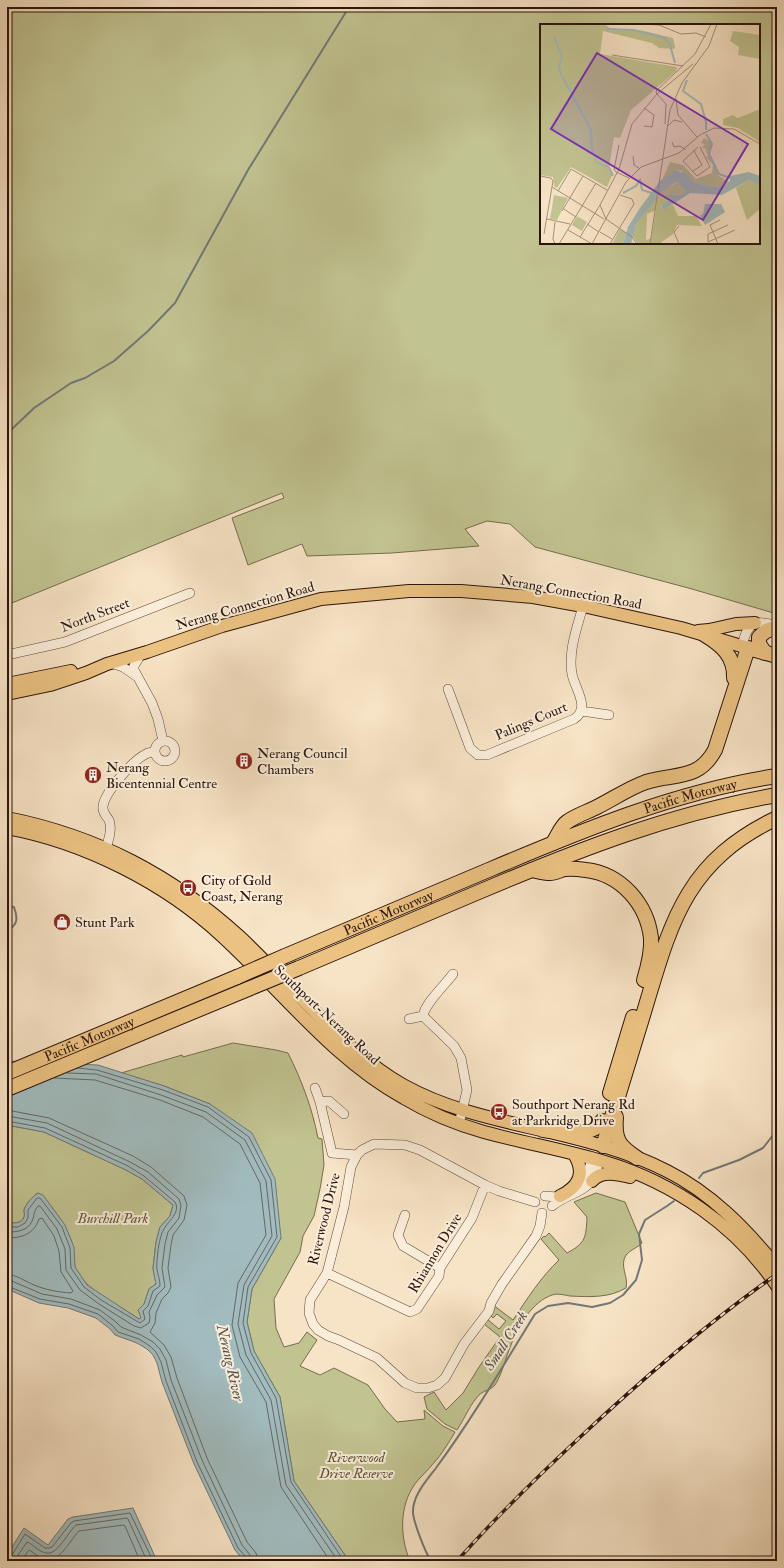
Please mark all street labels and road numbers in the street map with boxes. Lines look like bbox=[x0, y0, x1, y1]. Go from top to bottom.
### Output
street label: Nerang Connection Road bbox=[499, 571, 643, 613]
street label: Nerang Connection Road bbox=[174, 578, 316, 634]
street label: North Street bbox=[58, 594, 132, 636]
street label: Palings Court bbox=[492, 698, 570, 744]
street label: Pacific Motorway bbox=[641, 775, 739, 817]
street label: Pacific Motorway bbox=[341, 886, 437, 939]
street label: Southport-Nerang Road bbox=[270, 962, 383, 1069]
street label: Pacific Motorway bbox=[41, 1012, 138, 1065]
street label: Riverwood Drive bbox=[304, 1171, 344, 1267]
street label: Rhiannon Drive bbox=[404, 1210, 466, 1296]

